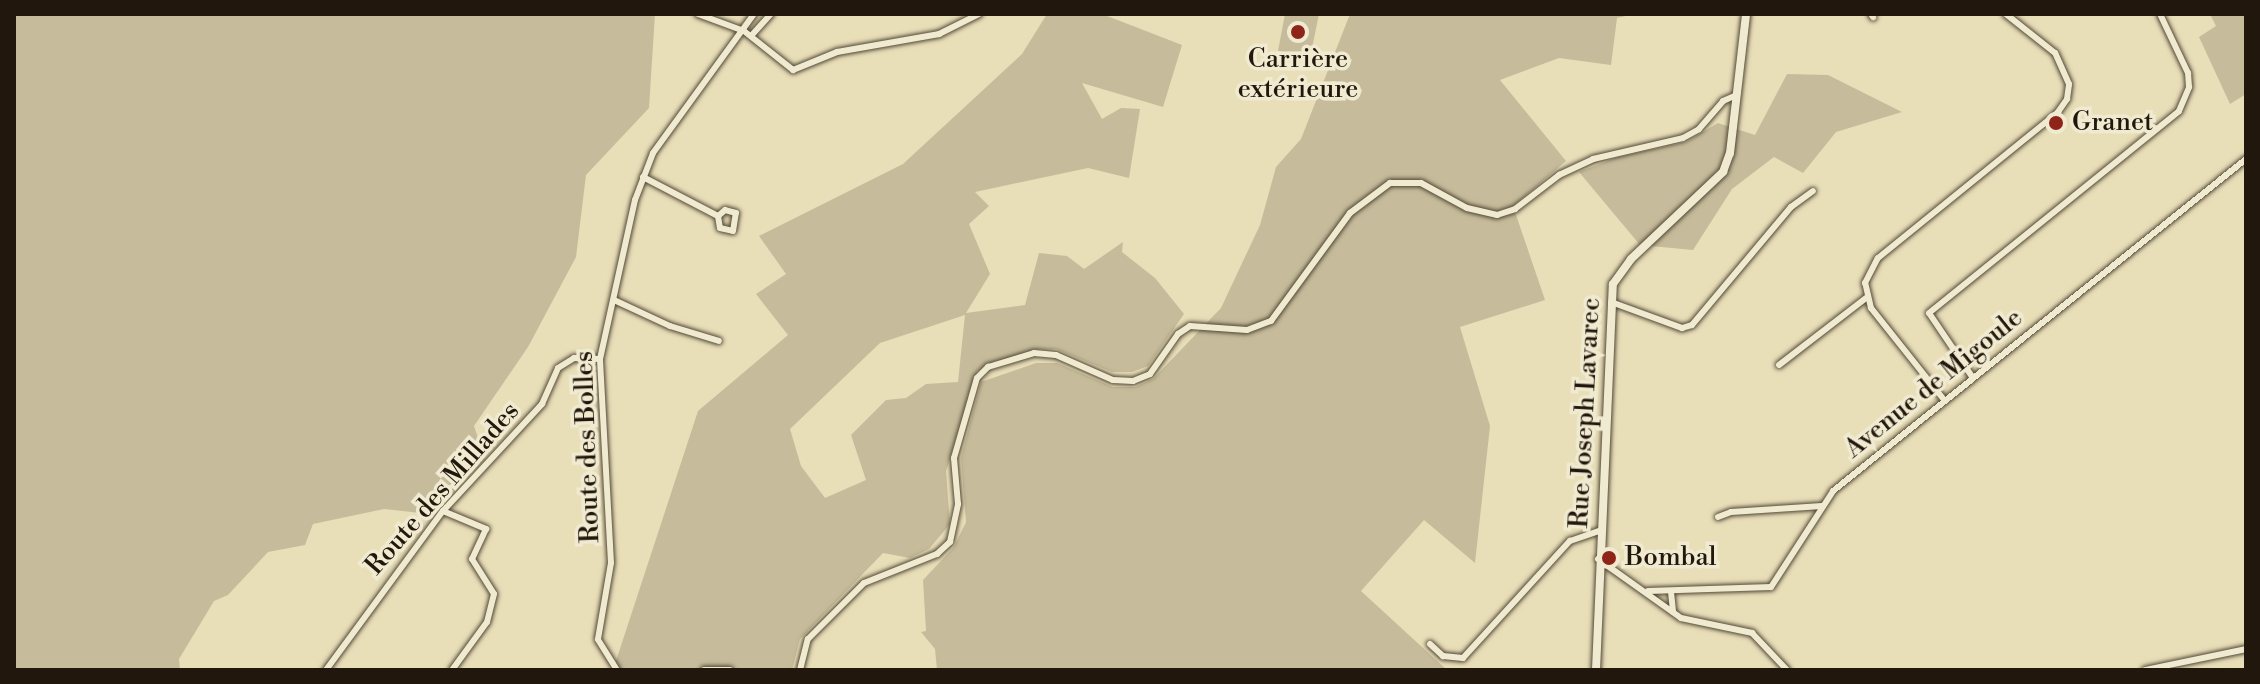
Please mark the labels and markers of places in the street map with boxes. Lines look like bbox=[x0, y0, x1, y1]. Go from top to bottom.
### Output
marker: Carrière extérieure bbox=[1289, 23, 1307, 41]
place label: Carrière extérieure bbox=[1238, 44, 1358, 106]
place label: Granet bbox=[2072, 107, 2153, 139]
marker: Granet bbox=[2047, 114, 2065, 132]
place label: Bombal bbox=[1625, 542, 1716, 574]
marker: Bombal bbox=[1600, 549, 1618, 567]

